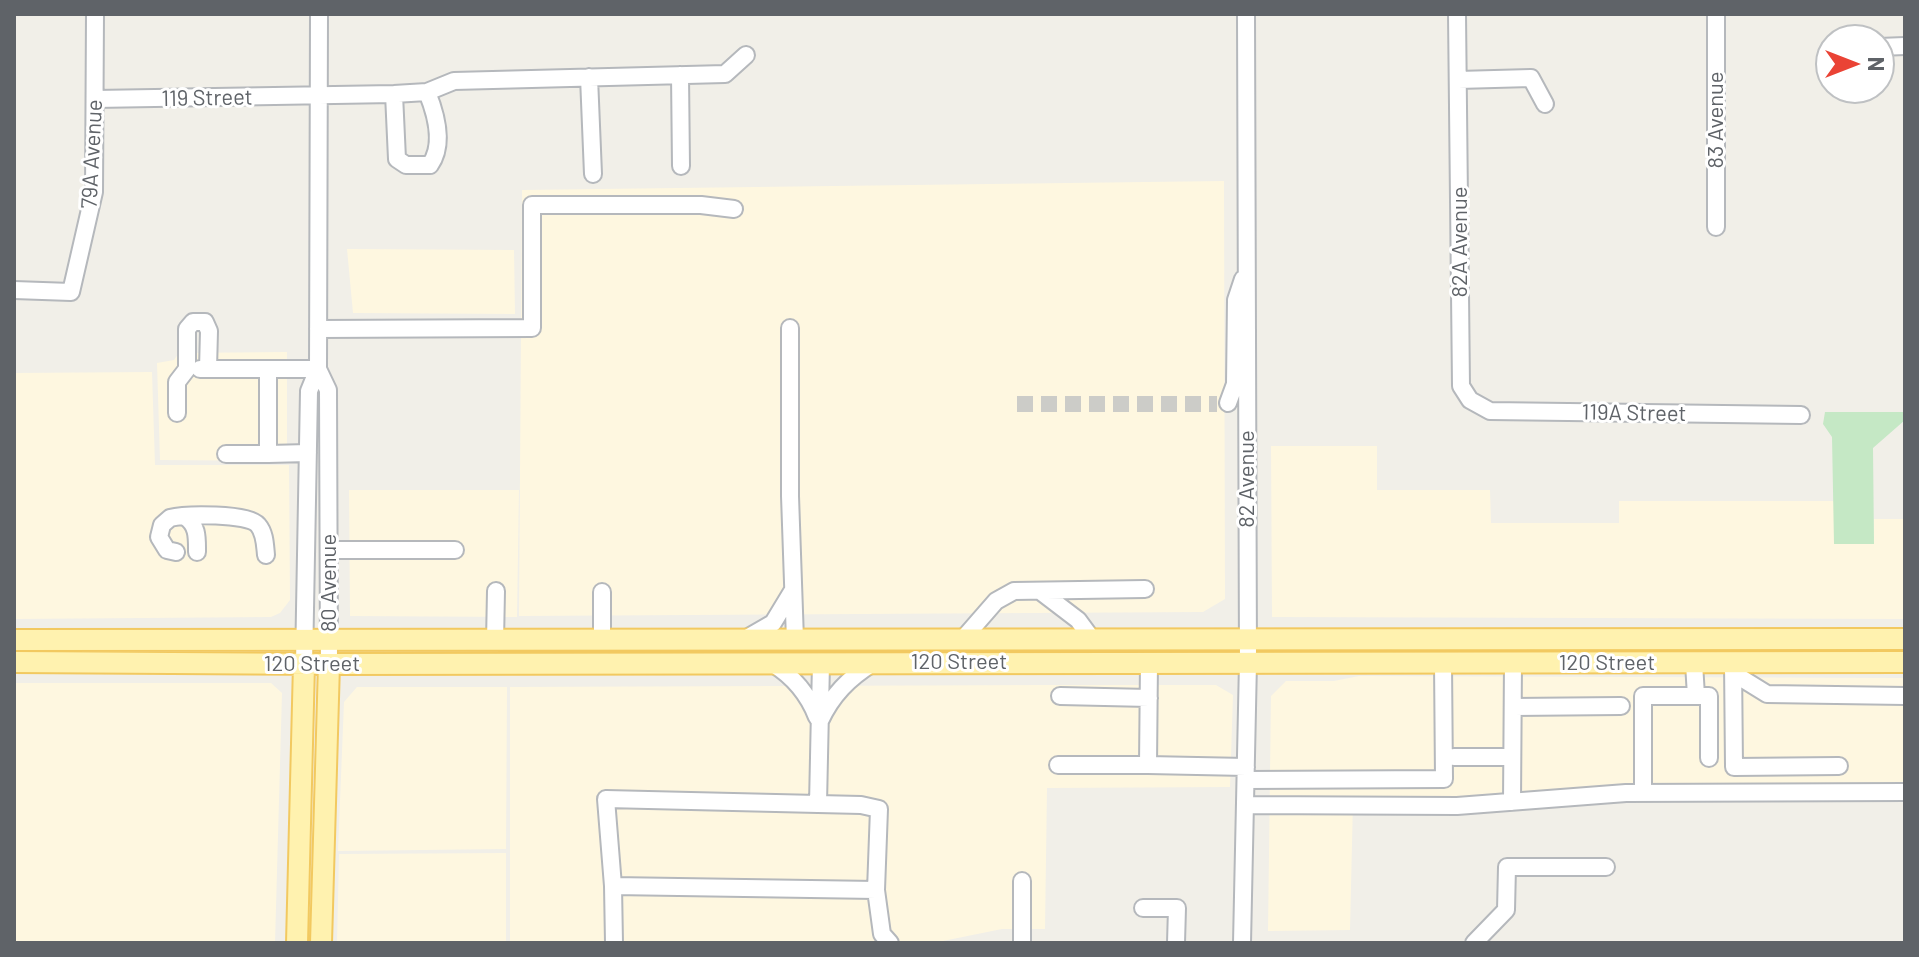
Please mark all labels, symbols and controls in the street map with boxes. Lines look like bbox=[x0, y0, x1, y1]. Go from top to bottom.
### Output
north arrow bbox=[1815, 24, 1895, 104]
text: N bbox=[1864, 57, 1890, 71]
street label: 83 Avenue bbox=[1703, 71, 1729, 169]
street label: 119 Street bbox=[161, 84, 253, 112]
street label: 79A Avenue bbox=[76, 99, 108, 209]
street label: 82A Avenue bbox=[1447, 187, 1473, 297]
street label: 119A Street bbox=[1581, 399, 1687, 427]
street label: 82 Avenue bbox=[1234, 430, 1260, 528]
street label: 80 Avenue bbox=[316, 534, 342, 632]
street label: 120 Street bbox=[911, 649, 1007, 675]
street label: 120 Street bbox=[1559, 650, 1655, 676]
street label: 120 Street bbox=[264, 651, 360, 677]

